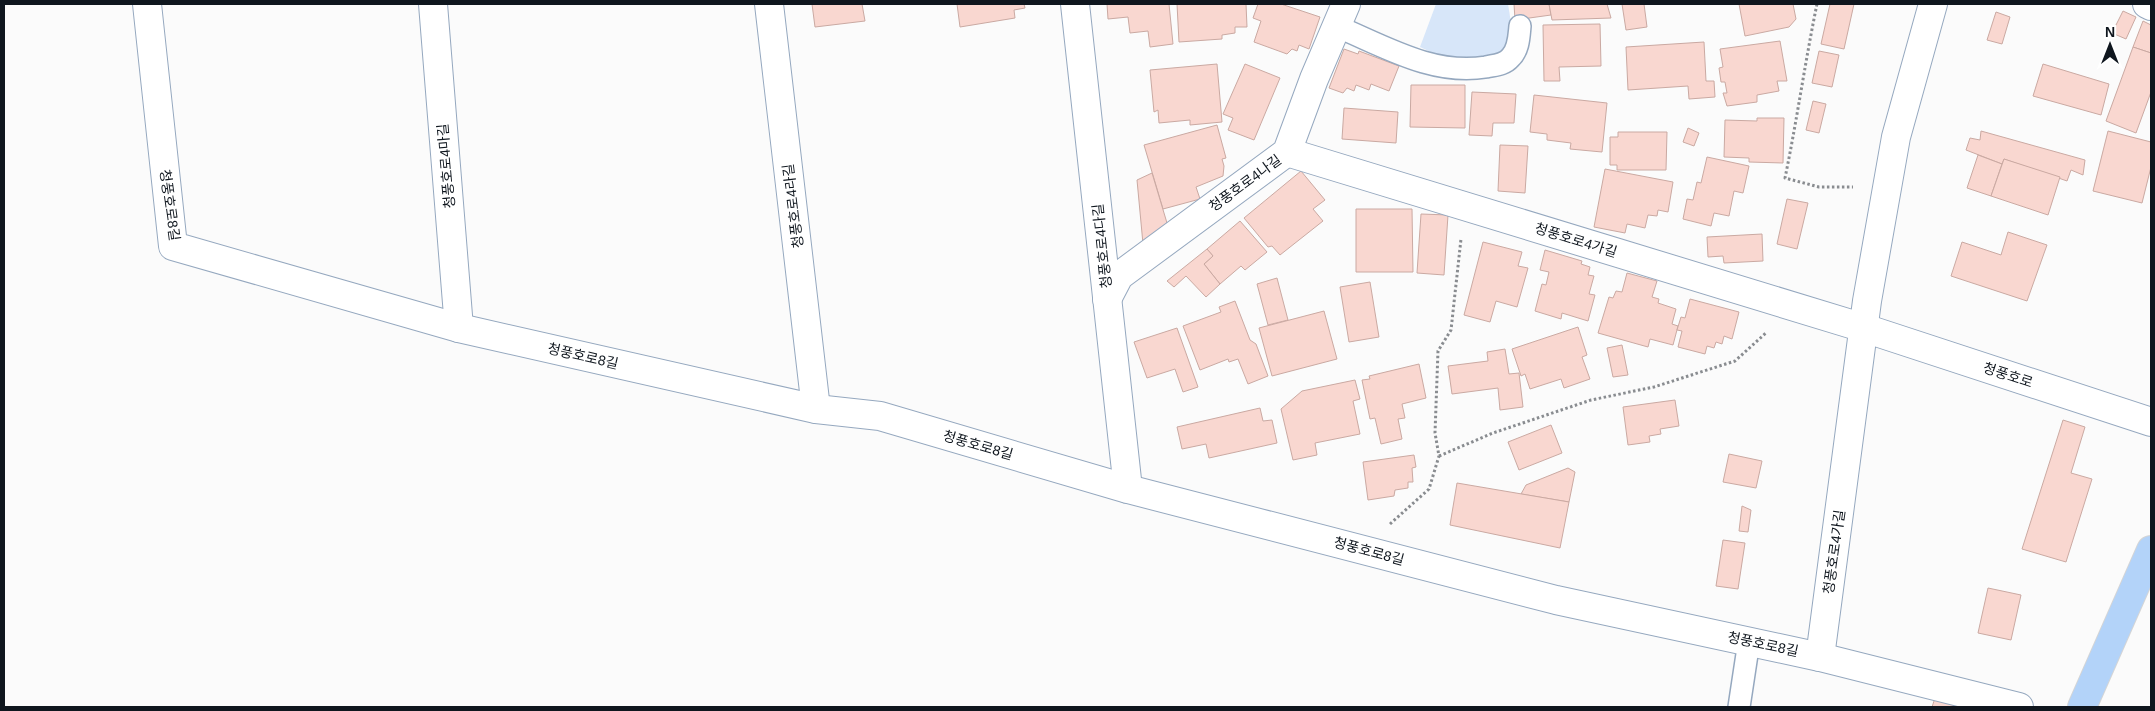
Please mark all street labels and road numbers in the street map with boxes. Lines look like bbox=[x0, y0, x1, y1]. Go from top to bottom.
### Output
street label: 청풍호로4마길 bbox=[434, 123, 458, 209]
street label: 청풍호로4나길 bbox=[1206, 152, 1284, 214]
street label: 청풍호로4라길 bbox=[780, 163, 806, 249]
street label: 청풍호로8길 bbox=[157, 168, 183, 242]
street label: 청풍호로4다길 bbox=[1090, 203, 1114, 289]
street label: 청풍호로4가길 bbox=[1533, 220, 1619, 260]
street label: 청풍호로8길 bbox=[546, 340, 620, 372]
street label: 청풍호로 bbox=[1981, 359, 2035, 391]
street label: 청풍호로8길 bbox=[941, 427, 1015, 463]
street label: 청풍호로4가길 bbox=[1820, 509, 1848, 595]
street label: 청풍호로8길 bbox=[1332, 534, 1406, 568]
street label: 청풍호로8길 bbox=[1726, 629, 1800, 659]

